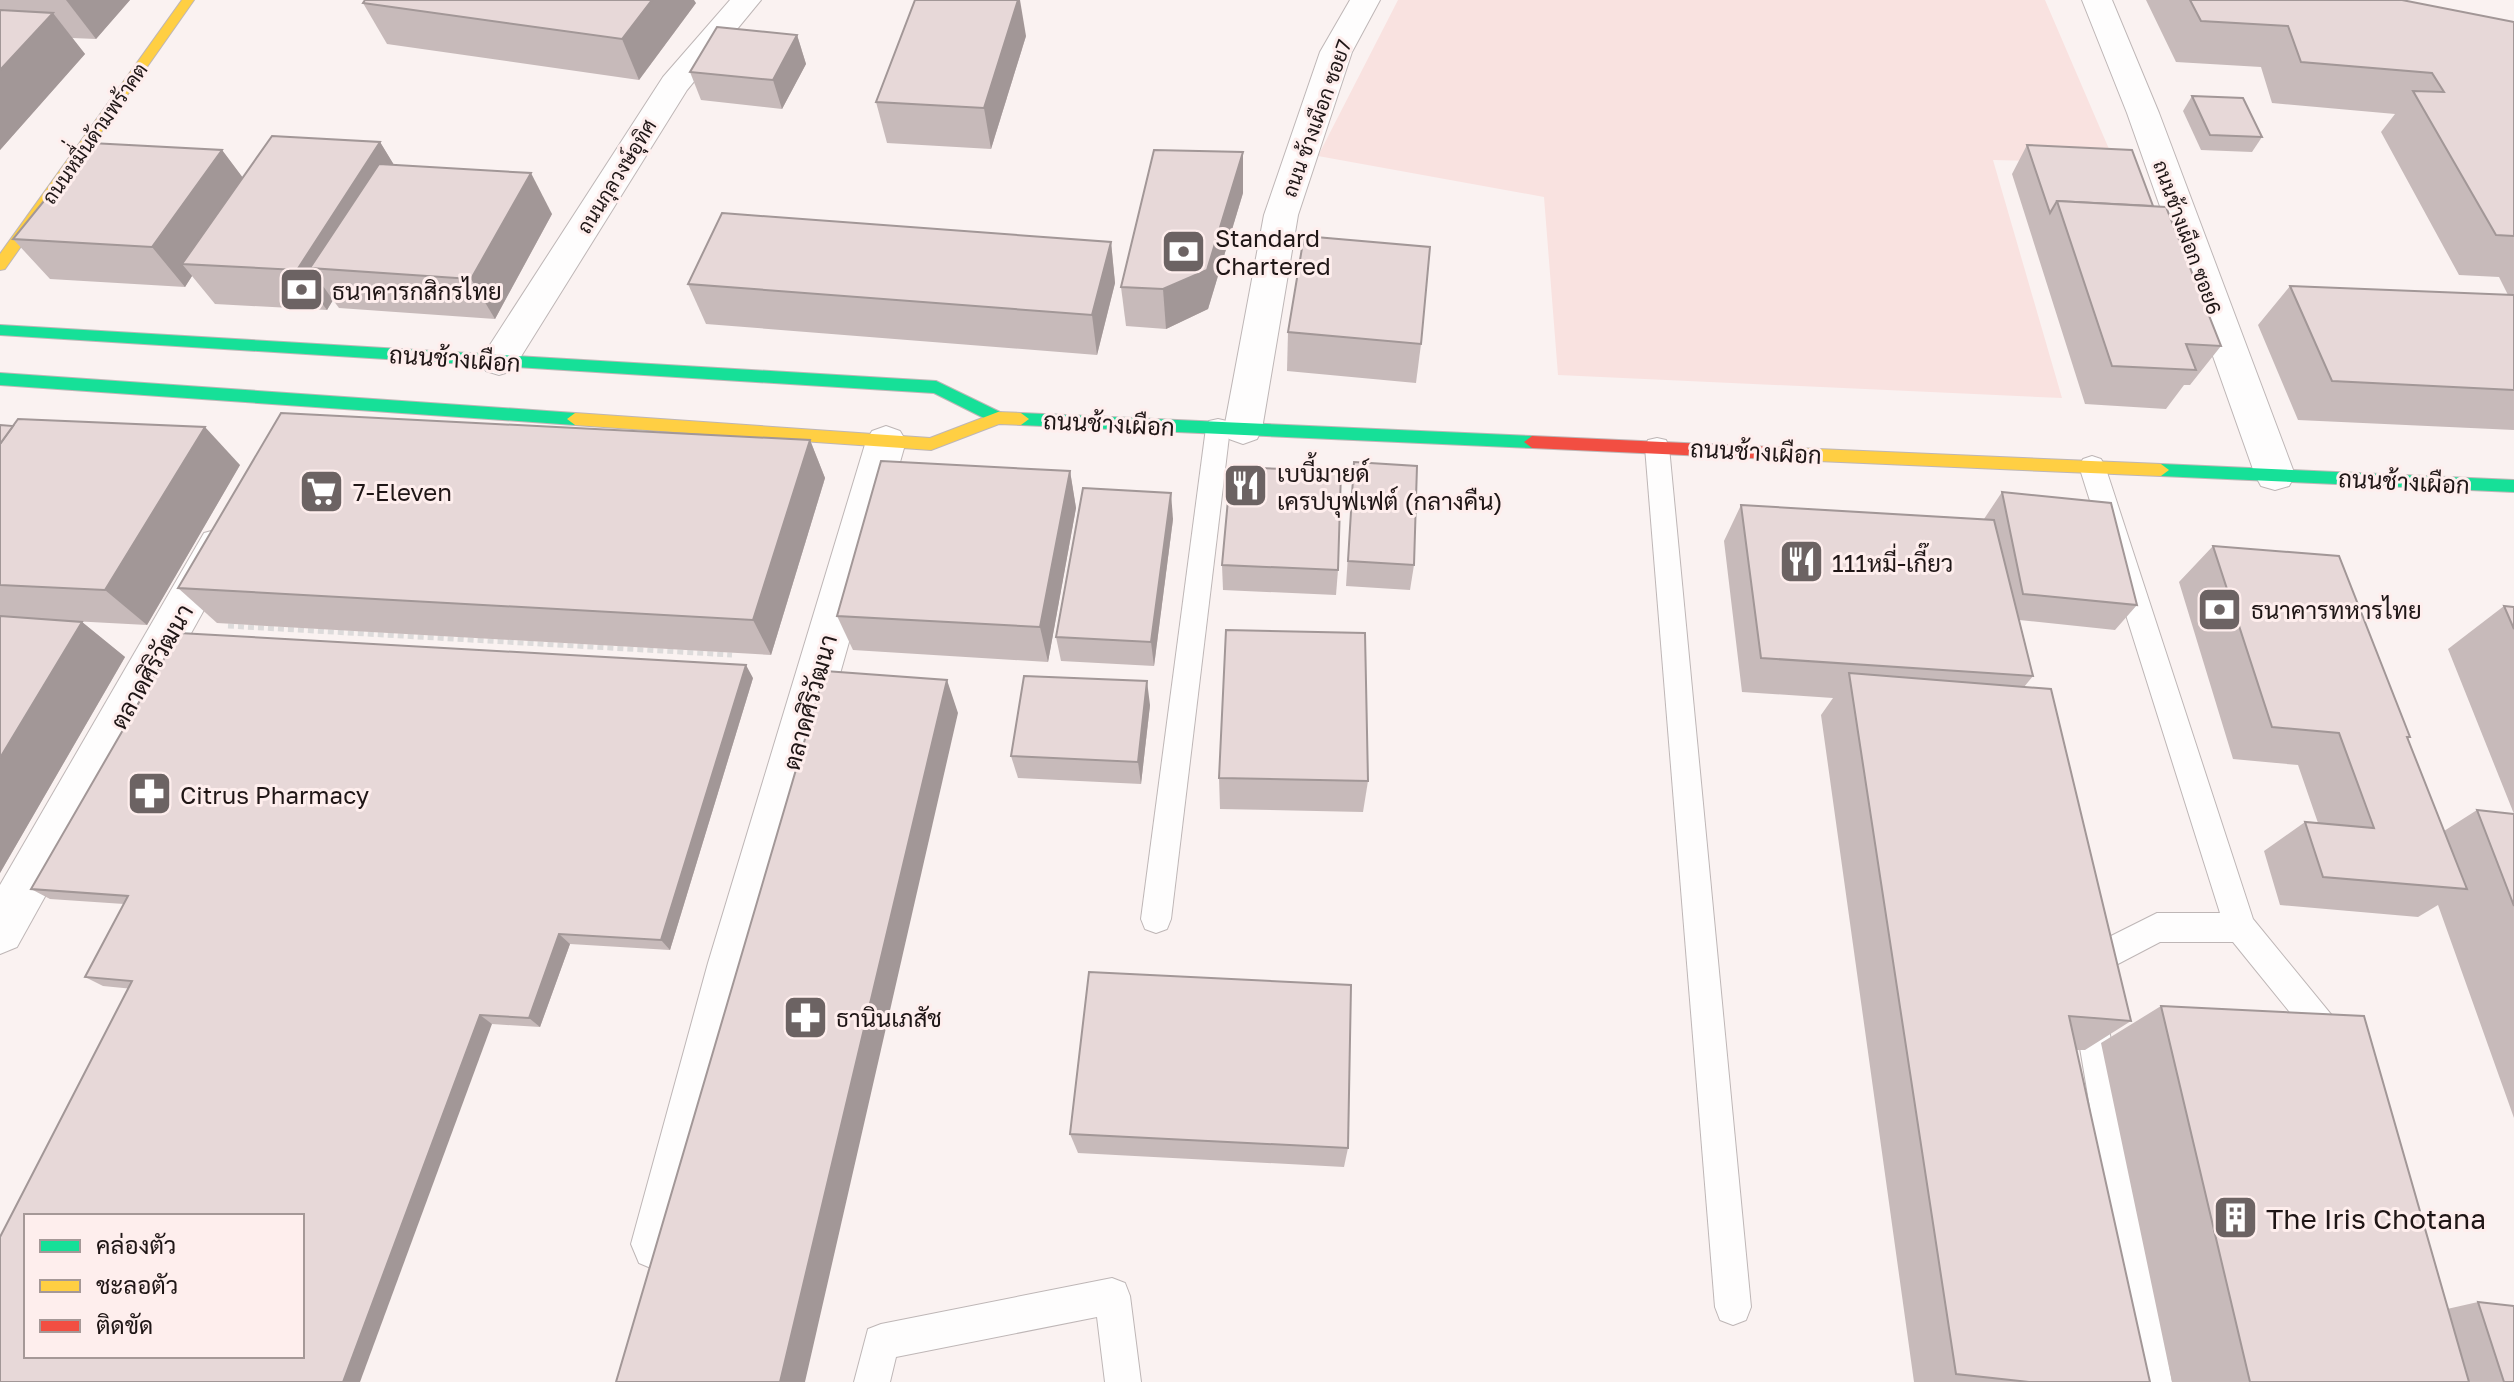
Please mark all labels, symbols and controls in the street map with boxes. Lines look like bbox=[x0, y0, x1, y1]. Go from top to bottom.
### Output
street label: ถนน ช้างเผือก ซอย7 bbox=[1275, 36, 1356, 200]
street label: ถนนหมื่่นด้ามพร้าคต bbox=[27, 51, 152, 208]
street label: ถนนกุลวงษ์อุทิศ bbox=[571, 114, 663, 239]
street label: ถนนช้างเผือก ซอย6 bbox=[2149, 156, 2228, 317]
place label: Standard Chartered bbox=[1215, 223, 1331, 280]
bank icon: Standard Chartered bbox=[1160, 227, 1208, 275]
bank icon: ธนาคารกสิกรไทย bbox=[277, 266, 325, 314]
place label: ธนาคารกสิกรไทย bbox=[332, 276, 502, 305]
street label: ถนนช้างเผือก bbox=[388, 339, 522, 377]
street label: ถนนช้างเผือก bbox=[1042, 405, 1176, 441]
street label: ถนนช้างเผือก bbox=[1689, 433, 1823, 469]
place label: เบบี้มายด์ เครปบุฟเฟต์ (กลางคืน) bbox=[1277, 452, 1503, 518]
restaurant icon: เบบี้มายด์ เครปบุฟเฟต์ (กลางคืน) bbox=[1222, 462, 1270, 510]
street label: ถนนช้างเผือก bbox=[2337, 463, 2471, 499]
supermarket icon: 7-Eleven bbox=[298, 467, 346, 515]
place label: 7-Eleven bbox=[353, 477, 452, 506]
restaurant icon: 111หมี่-เกี๊ยว bbox=[1777, 538, 1825, 586]
place label: 111หมี่-เกี๊ยว bbox=[1832, 542, 1953, 577]
bank icon: ธนาคารทหารไทย bbox=[2196, 585, 2244, 633]
place label: ธนาคารทหารไทย bbox=[2251, 595, 2422, 624]
street label: ตลาดศิริวัฒนา bbox=[104, 598, 198, 734]
street label: ตลาดศิริวัฒนา bbox=[776, 631, 842, 773]
pharmacy icon: Citrus Pharmacy bbox=[125, 770, 173, 818]
place label: Citrus Pharmacy bbox=[180, 780, 369, 809]
pharmacy icon: ธานินเภสัช bbox=[781, 993, 829, 1041]
place label: ธานินเภสัช bbox=[836, 1003, 942, 1032]
building icon: The Iris Chotana bbox=[2211, 1194, 2259, 1242]
place label: The Iris Chotana bbox=[2266, 1202, 2486, 1235]
legend bbox=[24, 1214, 304, 1358]
text: คล่องตัว bbox=[96, 1230, 176, 1259]
text: ชะลอตัว bbox=[96, 1270, 178, 1299]
text: ติดขัด bbox=[96, 1310, 153, 1339]

